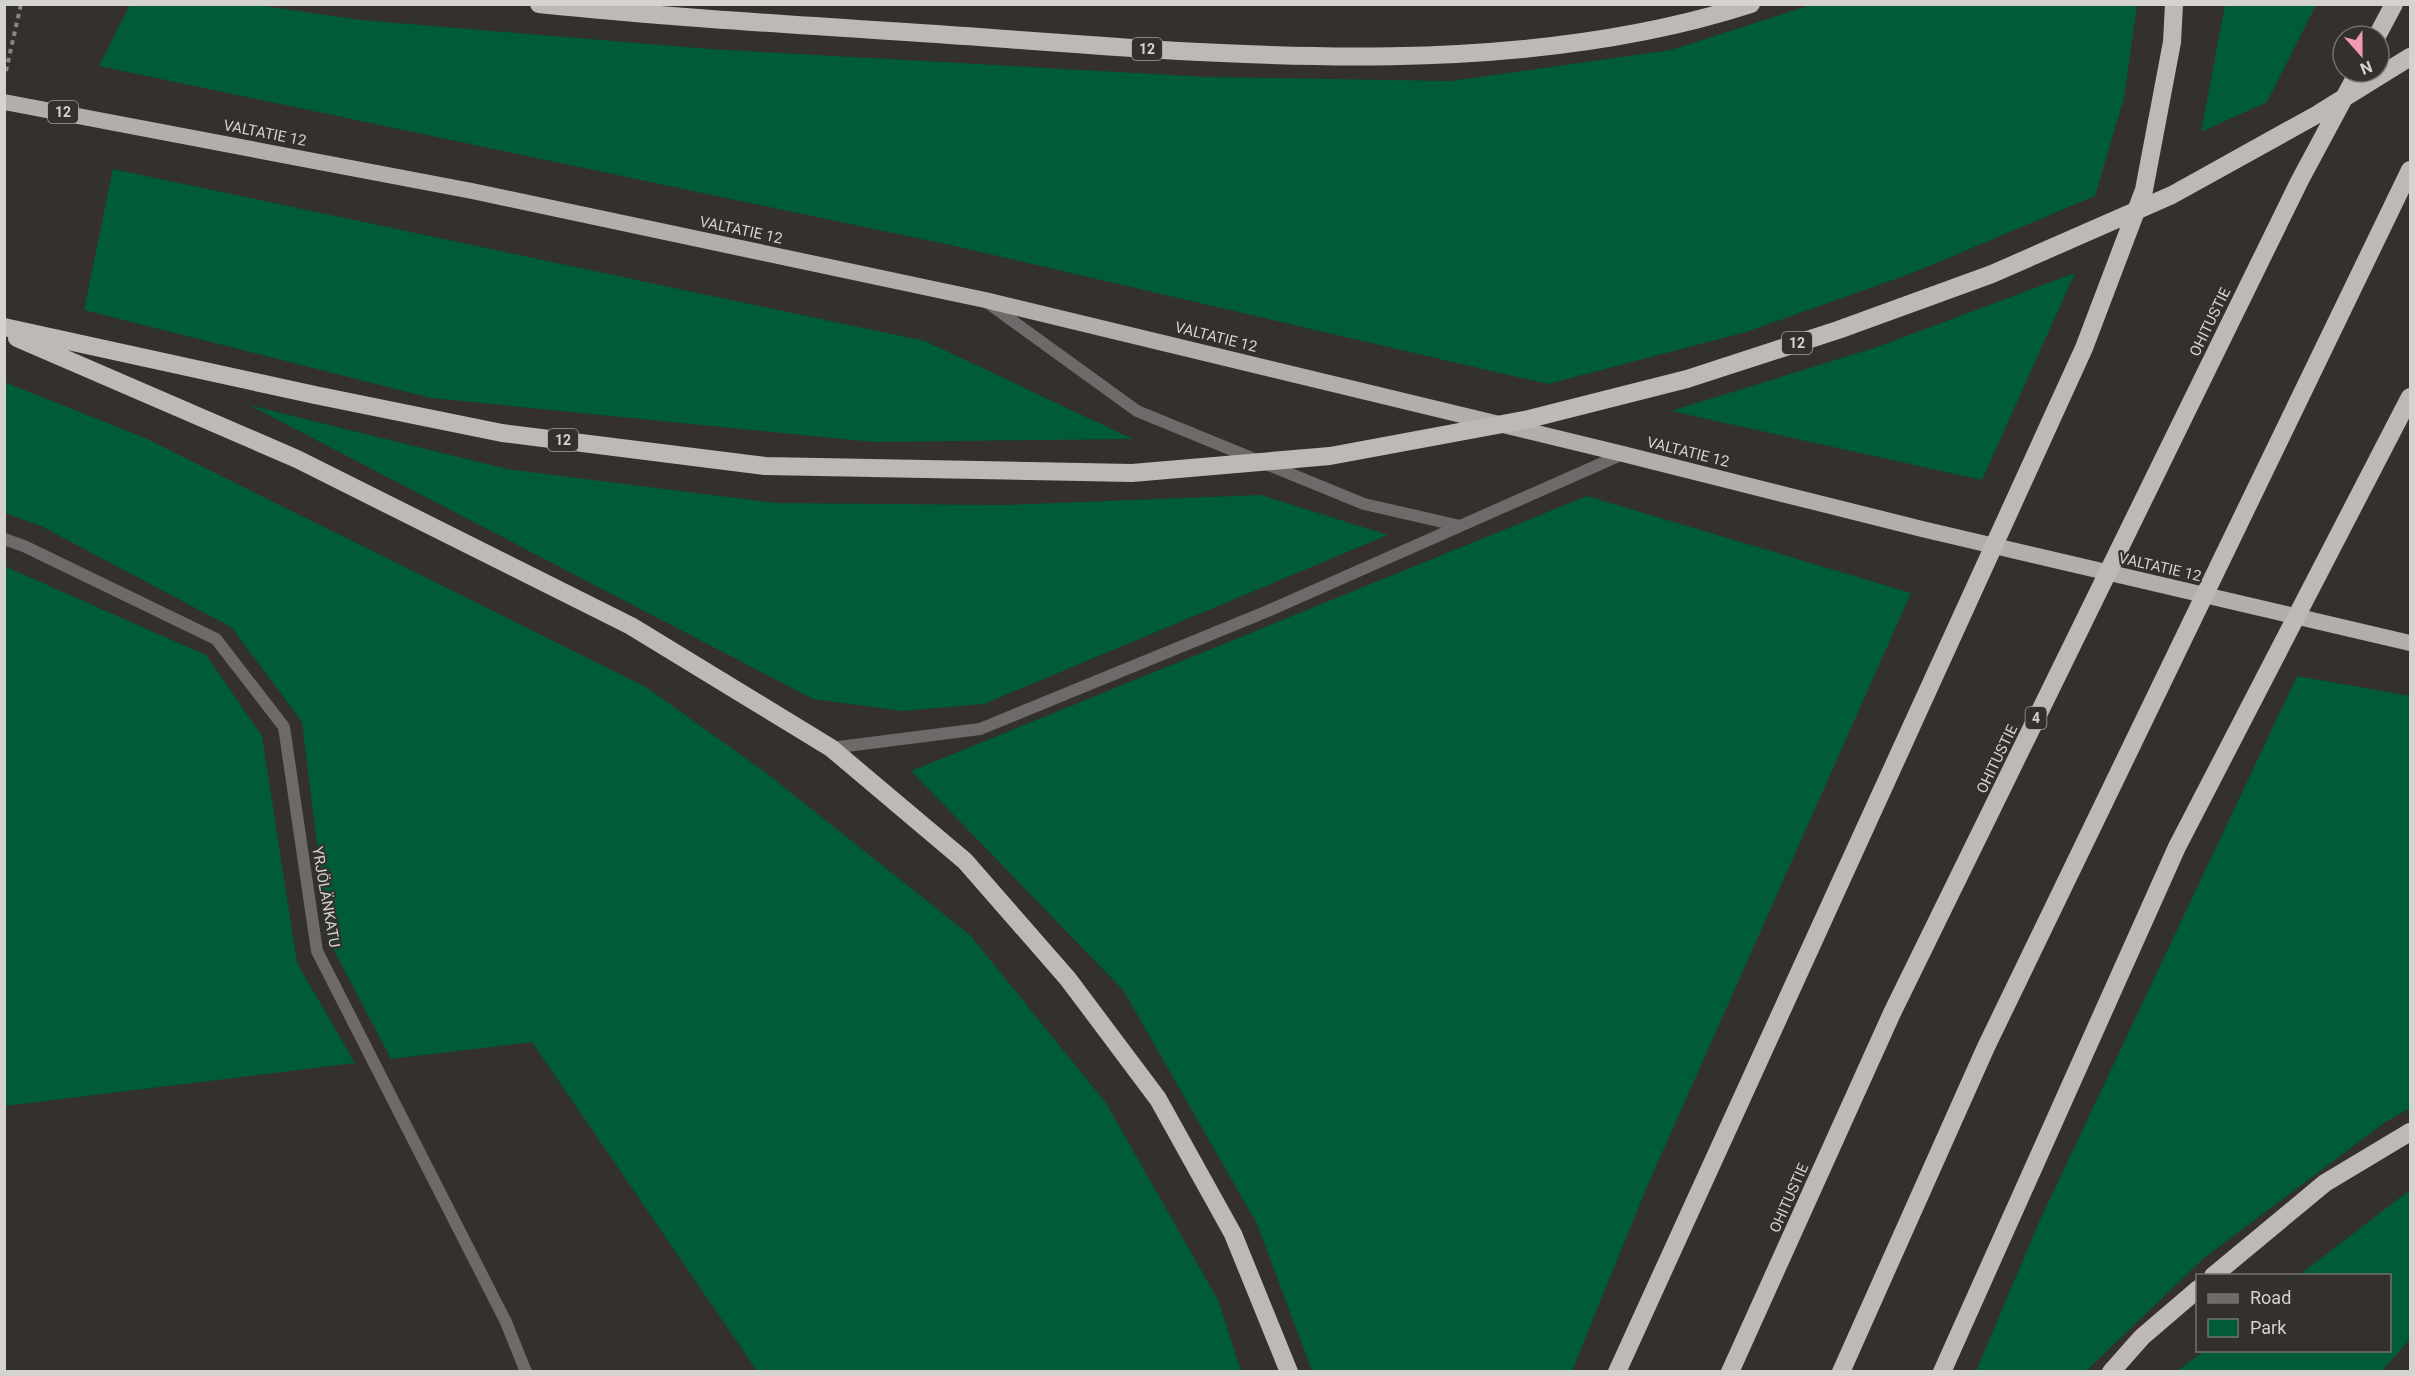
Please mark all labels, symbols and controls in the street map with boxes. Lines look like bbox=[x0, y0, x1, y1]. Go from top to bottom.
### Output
north arrow bbox=[2331, 24, 2391, 84]
road number: 12 bbox=[1132, 38, 1162, 60]
text: N bbox=[2358, 57, 2375, 78]
road number: 12 bbox=[48, 101, 78, 123]
street label: VALTATIE 12 bbox=[222, 116, 308, 150]
street label: VALTATIE 12 bbox=[698, 212, 784, 248]
street label: OHITUSTIE bbox=[2186, 284, 2235, 359]
street label: VALTATIE 12 bbox=[1173, 318, 1259, 356]
road number: 12 bbox=[1782, 332, 1812, 354]
road number: 12 bbox=[548, 429, 578, 451]
street label: VALTATIE 12 bbox=[1645, 433, 1731, 471]
street label: VALTATIE 12 bbox=[2117, 549, 2203, 585]
road number: 4 bbox=[2026, 707, 2046, 729]
street label: OHITUSTIE bbox=[1973, 721, 2022, 796]
street label: YRJÖLÄNKATU bbox=[308, 845, 344, 949]
street label: OHITUSTIE bbox=[1766, 1160, 1812, 1235]
legend bbox=[2196, 1274, 2391, 1352]
text: Road bbox=[2250, 1287, 2291, 1308]
text: Park bbox=[2250, 1317, 2287, 1338]

